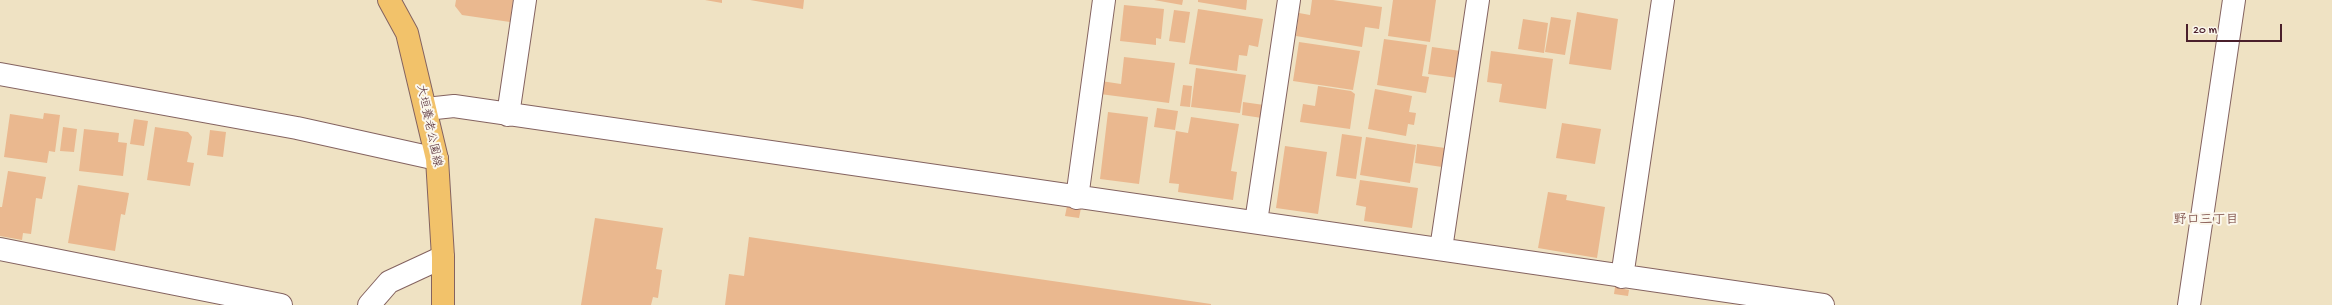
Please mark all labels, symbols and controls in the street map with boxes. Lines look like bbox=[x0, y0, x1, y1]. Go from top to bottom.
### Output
scale bar bbox=[2188, 16, 2284, 42]
text: 20 m bbox=[2193, 24, 2217, 38]
street label: 大垣養老公園線 bbox=[412, 83, 444, 169]
district label: 野口三丁目 bbox=[2174, 213, 2238, 229]

